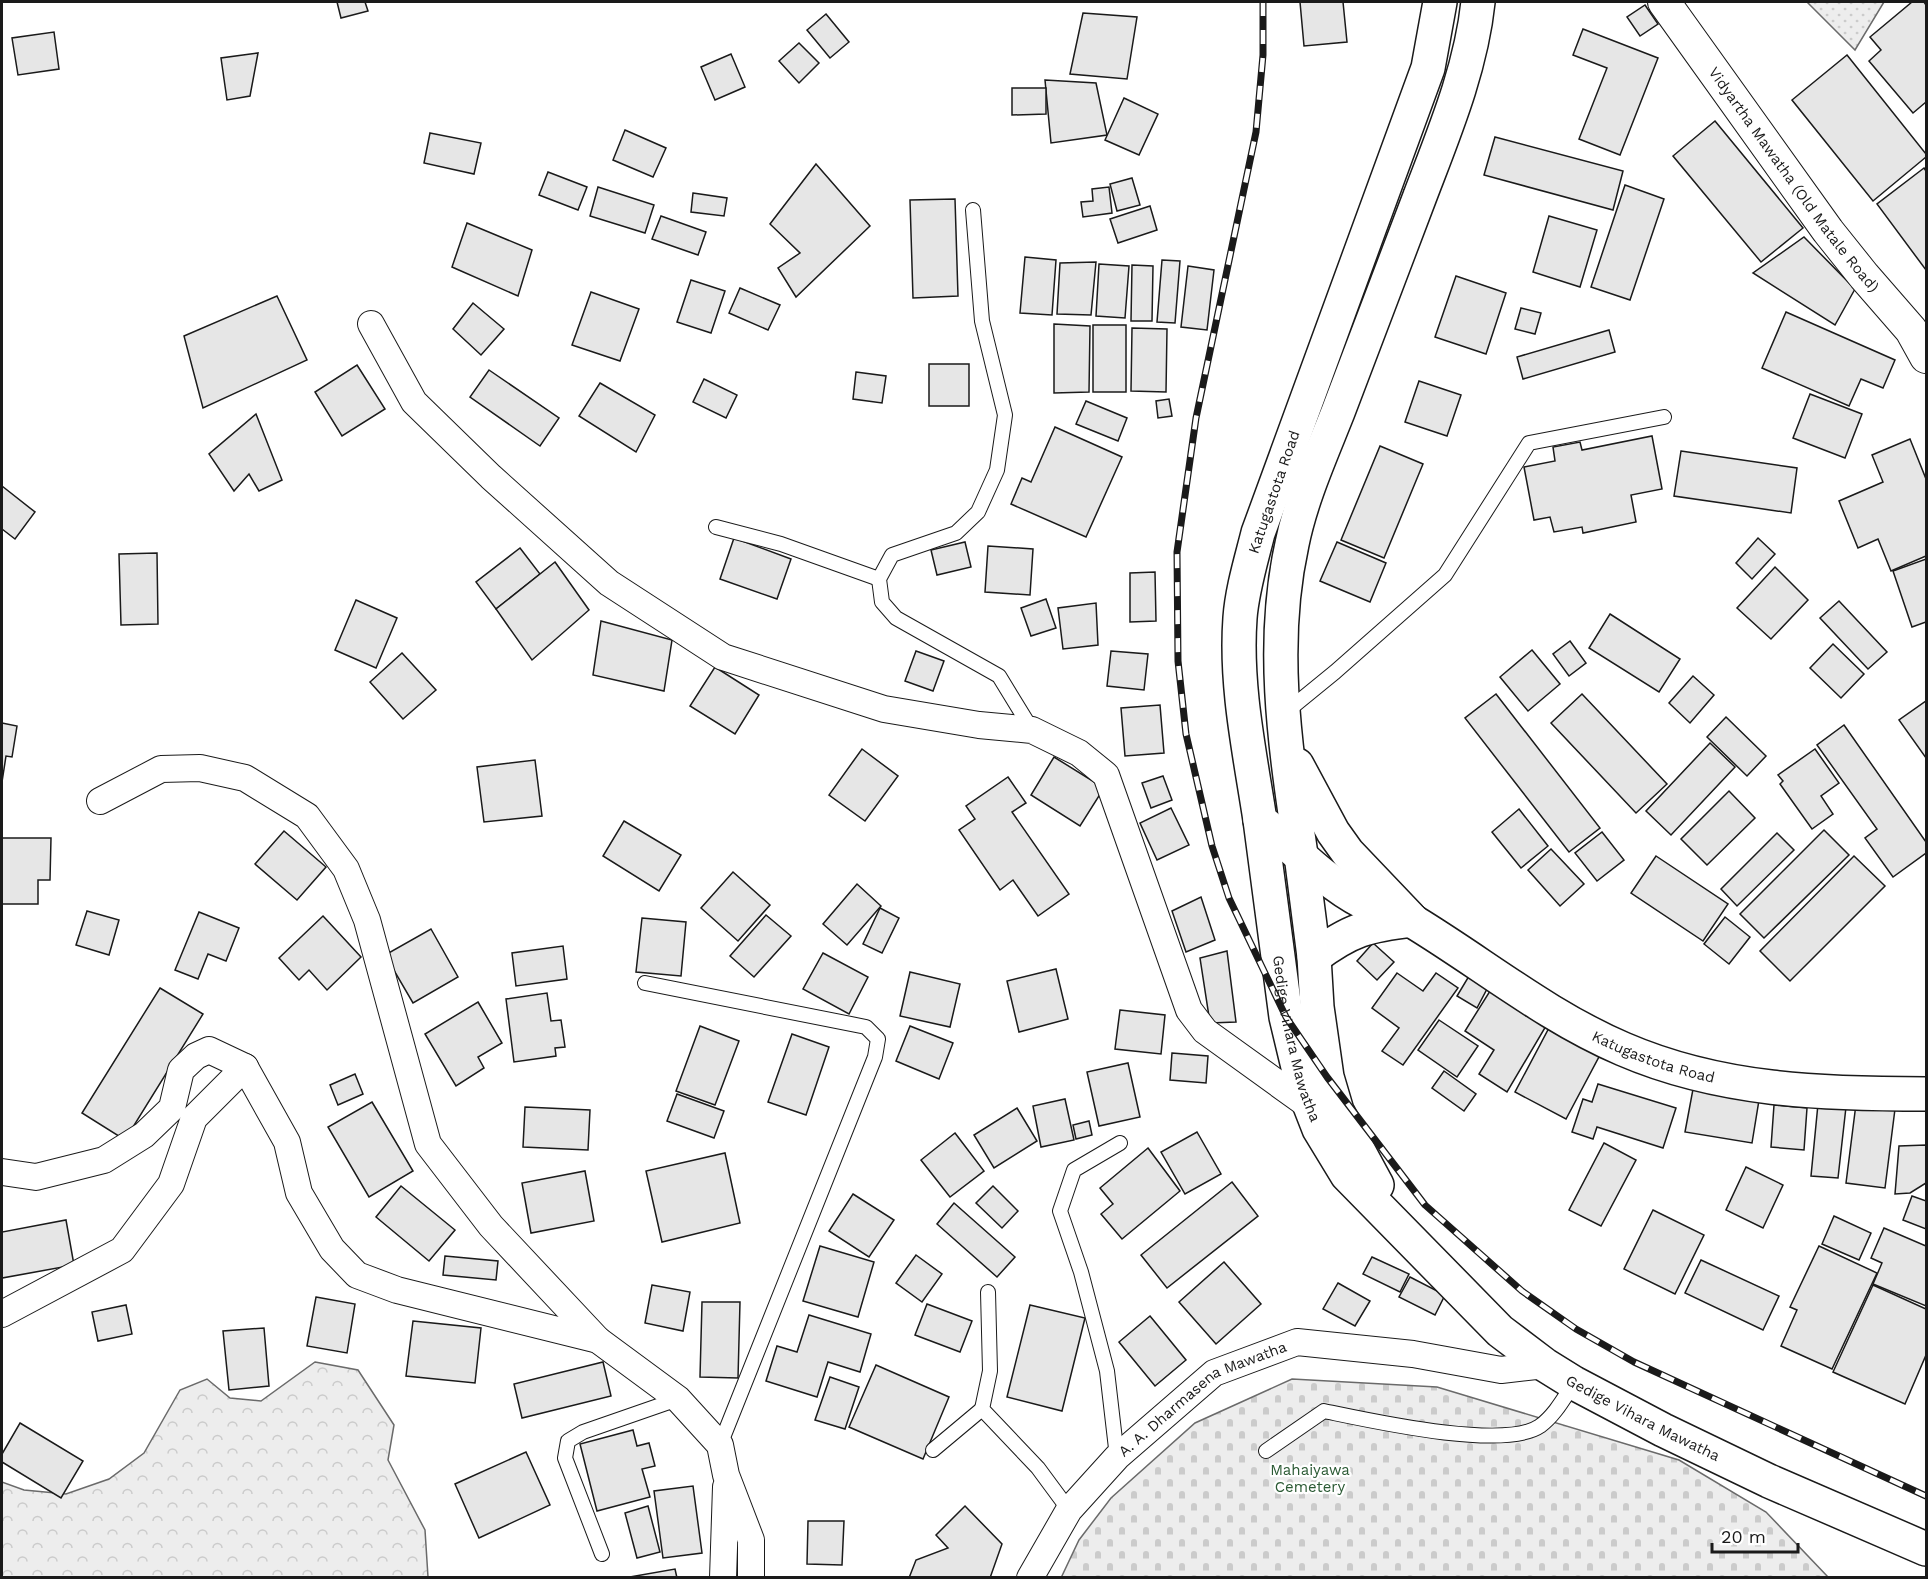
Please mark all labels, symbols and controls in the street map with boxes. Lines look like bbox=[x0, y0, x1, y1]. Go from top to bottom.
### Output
street label: Vidyartha Mawatha (Old Matale Road) bbox=[1705, 64, 1883, 296]
street label: Katugastota Road bbox=[1244, 428, 1304, 556]
street label: Gedige Vihara Mawatha bbox=[1269, 954, 1325, 1125]
street label: Katugastota Road bbox=[1589, 1027, 1717, 1087]
street label: A. A. Dharmasena Mawatha bbox=[1115, 1338, 1290, 1461]
street label: Gedige Vihara Mawatha bbox=[1562, 1371, 1723, 1465]
park label: Mahaiyawa Cemetery bbox=[1270, 1461, 1350, 1496]
scale bar bbox=[1712, 1516, 1798, 1554]
text: 20 m bbox=[1721, 1526, 1766, 1547]

